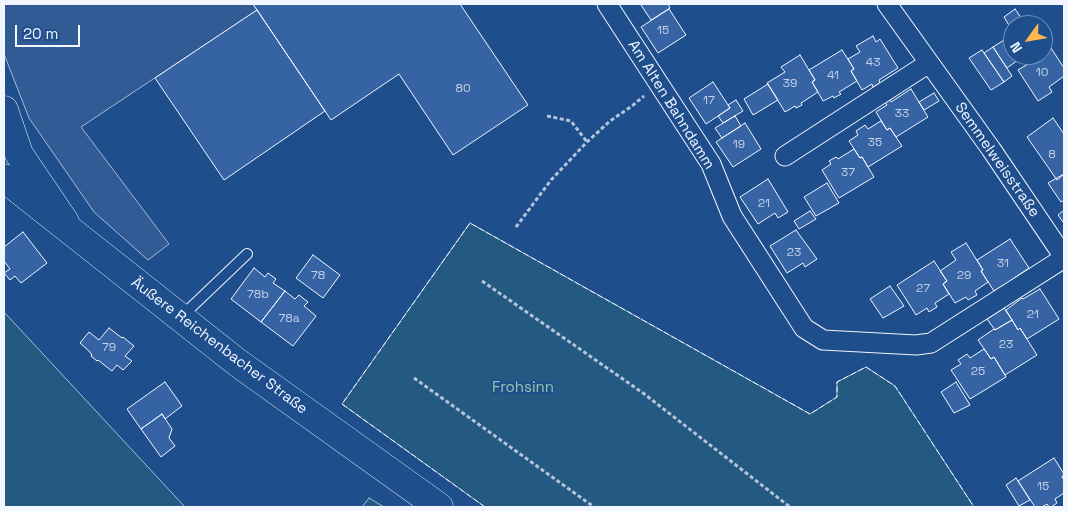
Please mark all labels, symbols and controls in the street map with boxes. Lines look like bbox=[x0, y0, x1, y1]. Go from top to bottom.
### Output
scale bar bbox=[18, 15, 82, 47]
north arrow bbox=[1003, 15, 1053, 65]
text: 20 m bbox=[23, 24, 58, 43]
house number: 15 bbox=[657, 24, 669, 38]
street label: Am Alten Bahndamm bbox=[624, 37, 718, 173]
text: N bbox=[1006, 39, 1026, 56]
house number: 43 bbox=[866, 56, 880, 70]
house number: 10 bbox=[1036, 66, 1048, 80]
house number: 41 bbox=[827, 69, 839, 83]
house number: 39 bbox=[783, 77, 797, 91]
house number: 80 bbox=[455, 82, 471, 96]
house number: 17 bbox=[703, 94, 715, 108]
street label: Semmelweisstraße bbox=[951, 99, 1043, 221]
house number: 33 bbox=[895, 107, 909, 121]
house number: 35 bbox=[868, 136, 882, 150]
house number: 19 bbox=[733, 138, 745, 152]
house number: 8 bbox=[1048, 148, 1056, 162]
house number: 37 bbox=[841, 166, 855, 180]
house number: 21 bbox=[758, 197, 770, 211]
house number: 23 bbox=[787, 246, 801, 260]
house number: 31 bbox=[997, 257, 1009, 271]
house number: 78 bbox=[311, 269, 325, 283]
house number: 29 bbox=[957, 269, 971, 283]
street label: Äußere Reichenbacher Straße bbox=[127, 274, 311, 418]
house number: 27 bbox=[916, 282, 930, 296]
house number: 78b bbox=[247, 288, 269, 302]
house number: 21 bbox=[1027, 308, 1039, 322]
house number: 78a bbox=[278, 312, 300, 326]
house number: 23 bbox=[999, 338, 1013, 352]
house number: 79 bbox=[102, 341, 116, 355]
house number: 25 bbox=[971, 365, 985, 379]
park label: Frohsinn bbox=[492, 379, 554, 397]
house number: 15 bbox=[1037, 480, 1049, 494]

